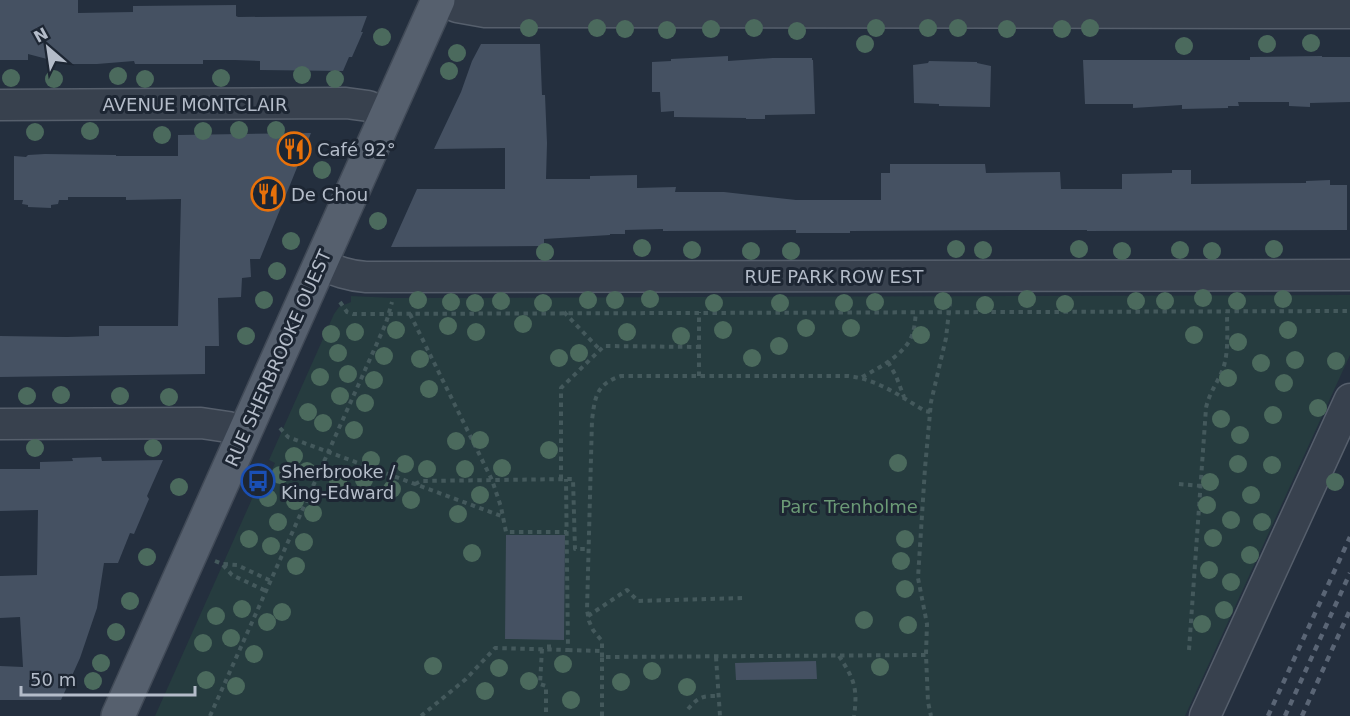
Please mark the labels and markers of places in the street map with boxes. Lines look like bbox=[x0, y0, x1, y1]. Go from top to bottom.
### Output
restaurant icon: Café 92° bbox=[276, 131, 312, 167]
place label: Café 92° bbox=[317, 139, 396, 160]
restaurant icon: De Chou bbox=[250, 176, 286, 212]
place label: De Chou bbox=[291, 184, 368, 205]
place label: Sherbrooke / King-Edward bbox=[281, 461, 396, 503]
bus stop icon: Sherbrooke / King-Edward bbox=[240, 463, 276, 499]

